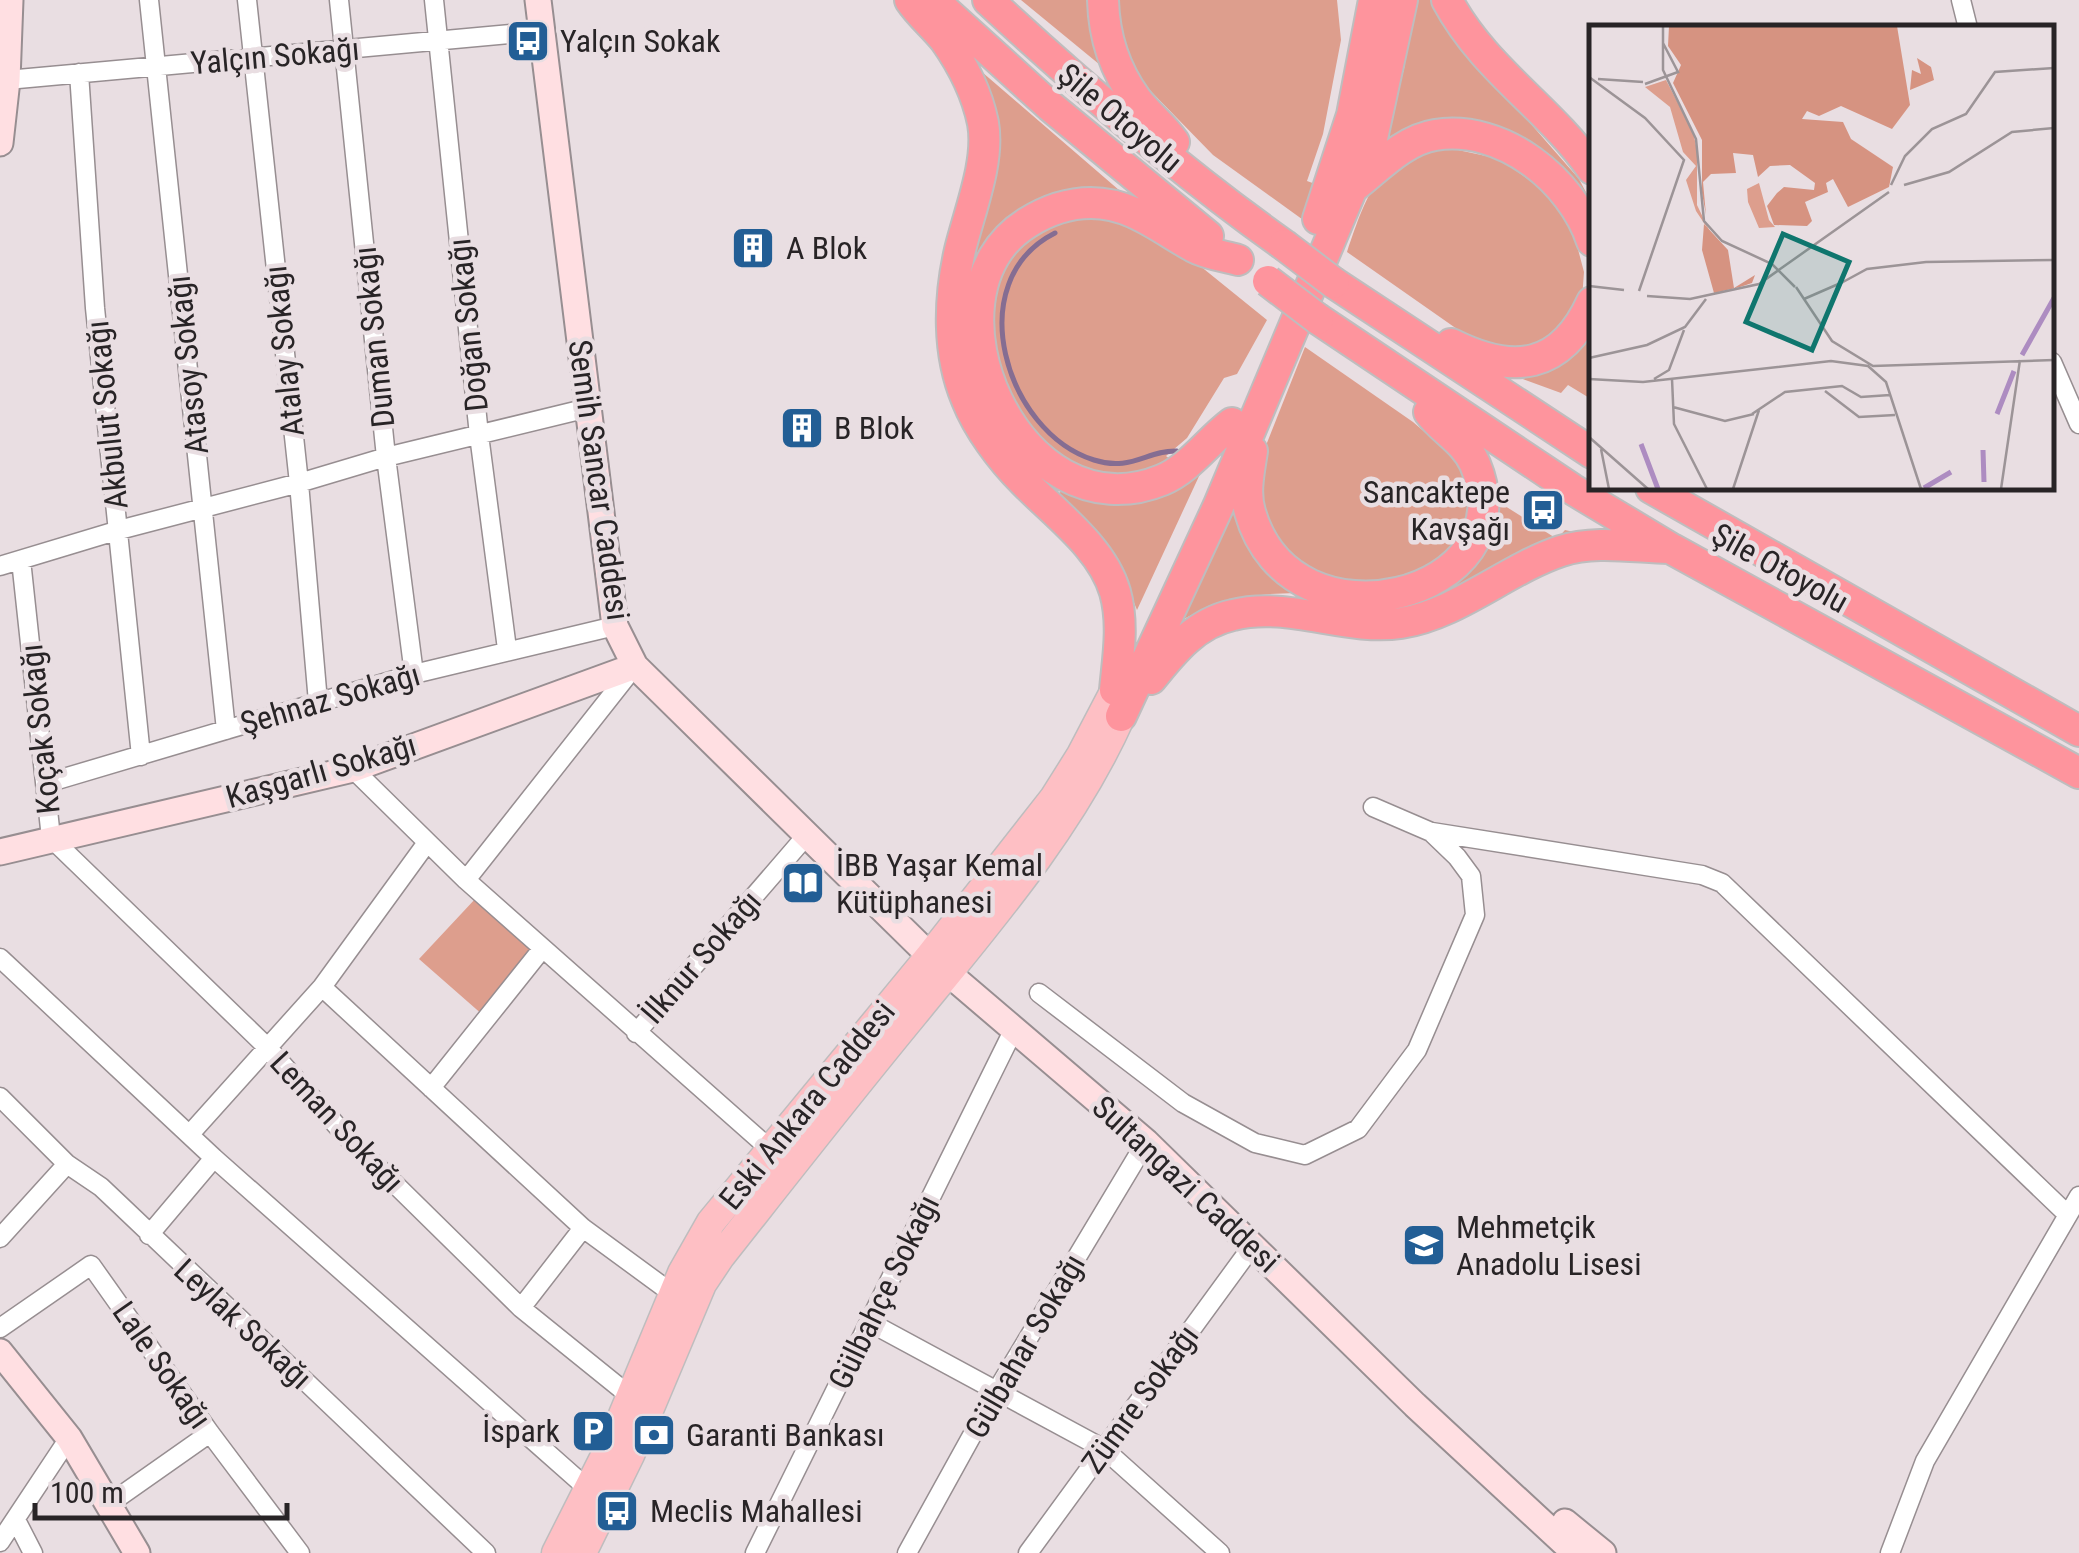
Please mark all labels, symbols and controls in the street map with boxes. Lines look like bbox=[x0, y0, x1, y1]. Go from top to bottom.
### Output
bus stop icon: Yalçın Sokak bbox=[505, 18, 551, 64]
place label: Yalçın Sokak bbox=[560, 22, 721, 60]
inset map bbox=[1589, 25, 2054, 490]
street label: Yalçın Sokağı bbox=[189, 30, 361, 82]
street label: Şile Otoyolu bbox=[1050, 55, 1190, 181]
building icon: A Blok bbox=[730, 225, 776, 271]
place label: A Blok bbox=[786, 229, 868, 267]
street label: Doğan Sokağı bbox=[440, 236, 496, 414]
street label: Duman Sokağı bbox=[346, 245, 402, 429]
street label: Atalay Sokağı bbox=[256, 264, 312, 438]
street label: Atasoy Sokağı bbox=[160, 274, 216, 456]
street label: Akbulut Sokağı bbox=[78, 319, 136, 511]
street label: Semih Sancar Caddesi bbox=[561, 337, 637, 623]
building icon: B Blok bbox=[779, 405, 825, 451]
place label: B Blok bbox=[834, 409, 915, 447]
place label: Sancaktepe Kavşağı bbox=[1363, 473, 1510, 548]
bus stop icon: Sancaktepe Kavşağı bbox=[1520, 487, 1566, 533]
street label: Şile Otoyolu bbox=[1705, 515, 1855, 621]
street label: Koçak Sokağı bbox=[12, 642, 68, 816]
street label: Şehnaz Sokağı bbox=[236, 655, 424, 743]
street label: Kaşgarlı Sokağı bbox=[221, 726, 421, 816]
place label: İBB Yaşar Kemal Kütüphanesi bbox=[836, 846, 1043, 921]
library icon: İBB Yaşar Kemal Kütüphanesi bbox=[780, 860, 826, 906]
street label: İlknur Sokağı bbox=[633, 883, 769, 1031]
street label: Eski Ankara Caddesi bbox=[711, 993, 903, 1217]
street label: Leman Sokağı bbox=[262, 1044, 412, 1200]
street label: Sultangazi Caddesi bbox=[1085, 1088, 1287, 1280]
street label: Gülbahçe Sokağı bbox=[821, 1189, 947, 1395]
place label: Mehmetçik Anadolu Lisesi bbox=[1456, 1208, 1641, 1283]
school or university icon: Mehmetçik Anadolu Lisesi bbox=[1401, 1222, 1447, 1268]
street label: Gülbahar Sokağı bbox=[957, 1247, 1093, 1445]
street label: Leylak Sokağı bbox=[167, 1251, 319, 1397]
street label: Lale Sokağı bbox=[105, 1294, 219, 1436]
street label: Zümre Sokağı bbox=[1074, 1318, 1206, 1480]
parking icon: İspark bbox=[570, 1408, 616, 1454]
place label: İspark bbox=[482, 1412, 561, 1450]
bank icon: Garanti Bankası bbox=[631, 1412, 677, 1458]
place label: Garanti Bankası bbox=[686, 1416, 885, 1454]
scale bar bbox=[35, 1458, 288, 1520]
text: 100 m bbox=[50, 1475, 124, 1510]
bus stop icon: Meclis Mahallesi bbox=[594, 1488, 640, 1534]
place label: Meclis Mahallesi bbox=[650, 1492, 862, 1530]

